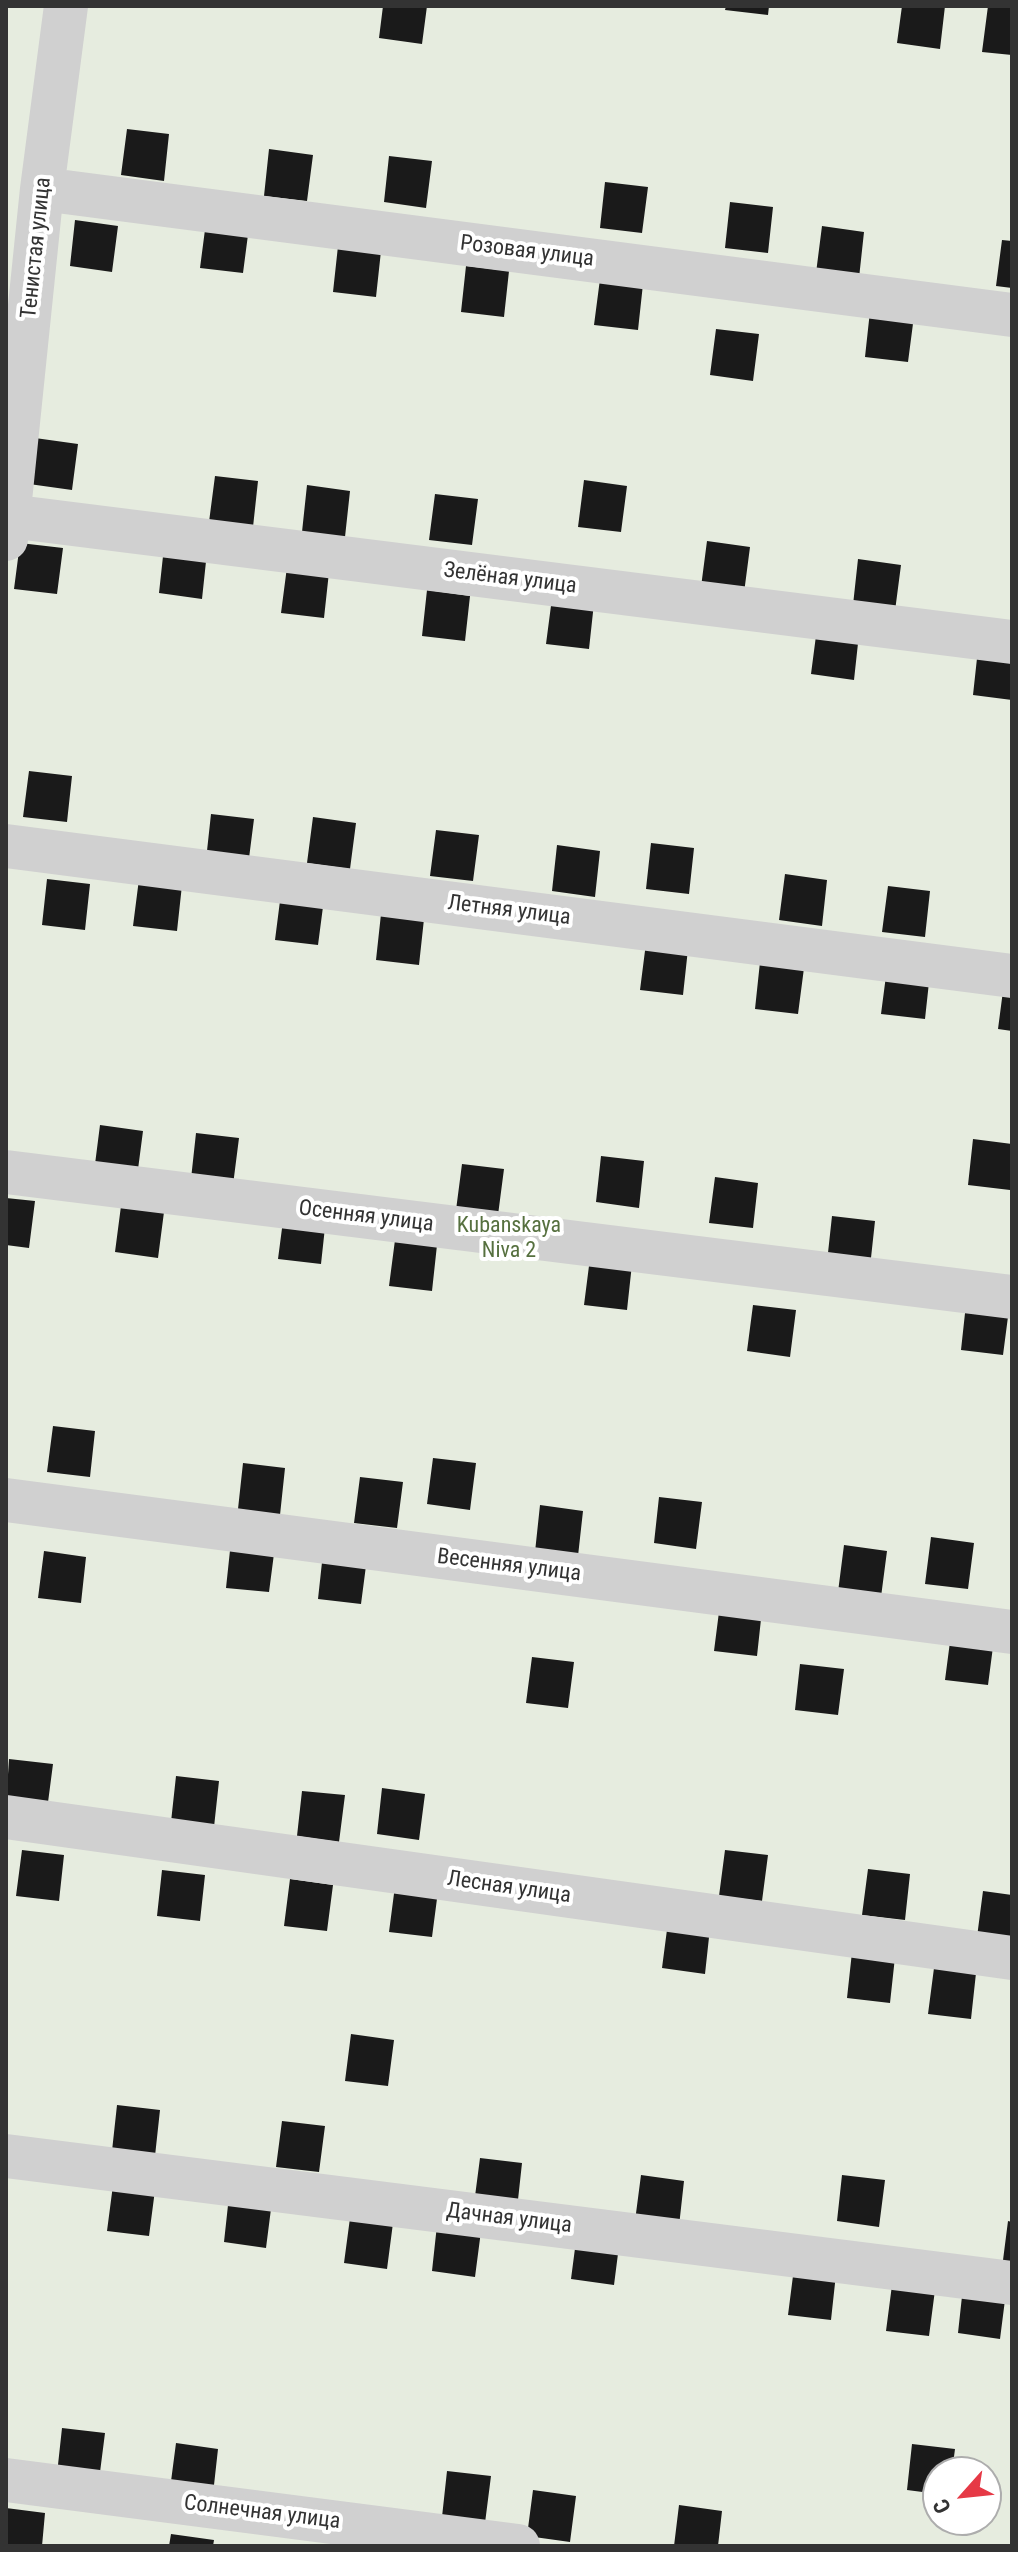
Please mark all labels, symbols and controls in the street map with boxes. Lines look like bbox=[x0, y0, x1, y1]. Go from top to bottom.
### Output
street label: Тенистая улица bbox=[16, 176, 58, 320]
street label: Розовая улица bbox=[459, 231, 595, 273]
street label: Зелёная улица bbox=[442, 558, 578, 600]
street label: Летняя улица bbox=[446, 890, 572, 932]
street label: Осенняя улица bbox=[297, 1196, 435, 1238]
park label: Kubanskaya Niva 2 bbox=[457, 1213, 561, 1264]
street label: Весенняя улица bbox=[436, 1544, 582, 1588]
street label: Лесная улица bbox=[445, 1866, 573, 1910]
street label: Дачная улица bbox=[445, 2198, 573, 2240]
north arrow bbox=[922, 2456, 1002, 2536]
street label: Солнечная улица bbox=[182, 2490, 342, 2536]
text: С bbox=[928, 2495, 956, 2517]

